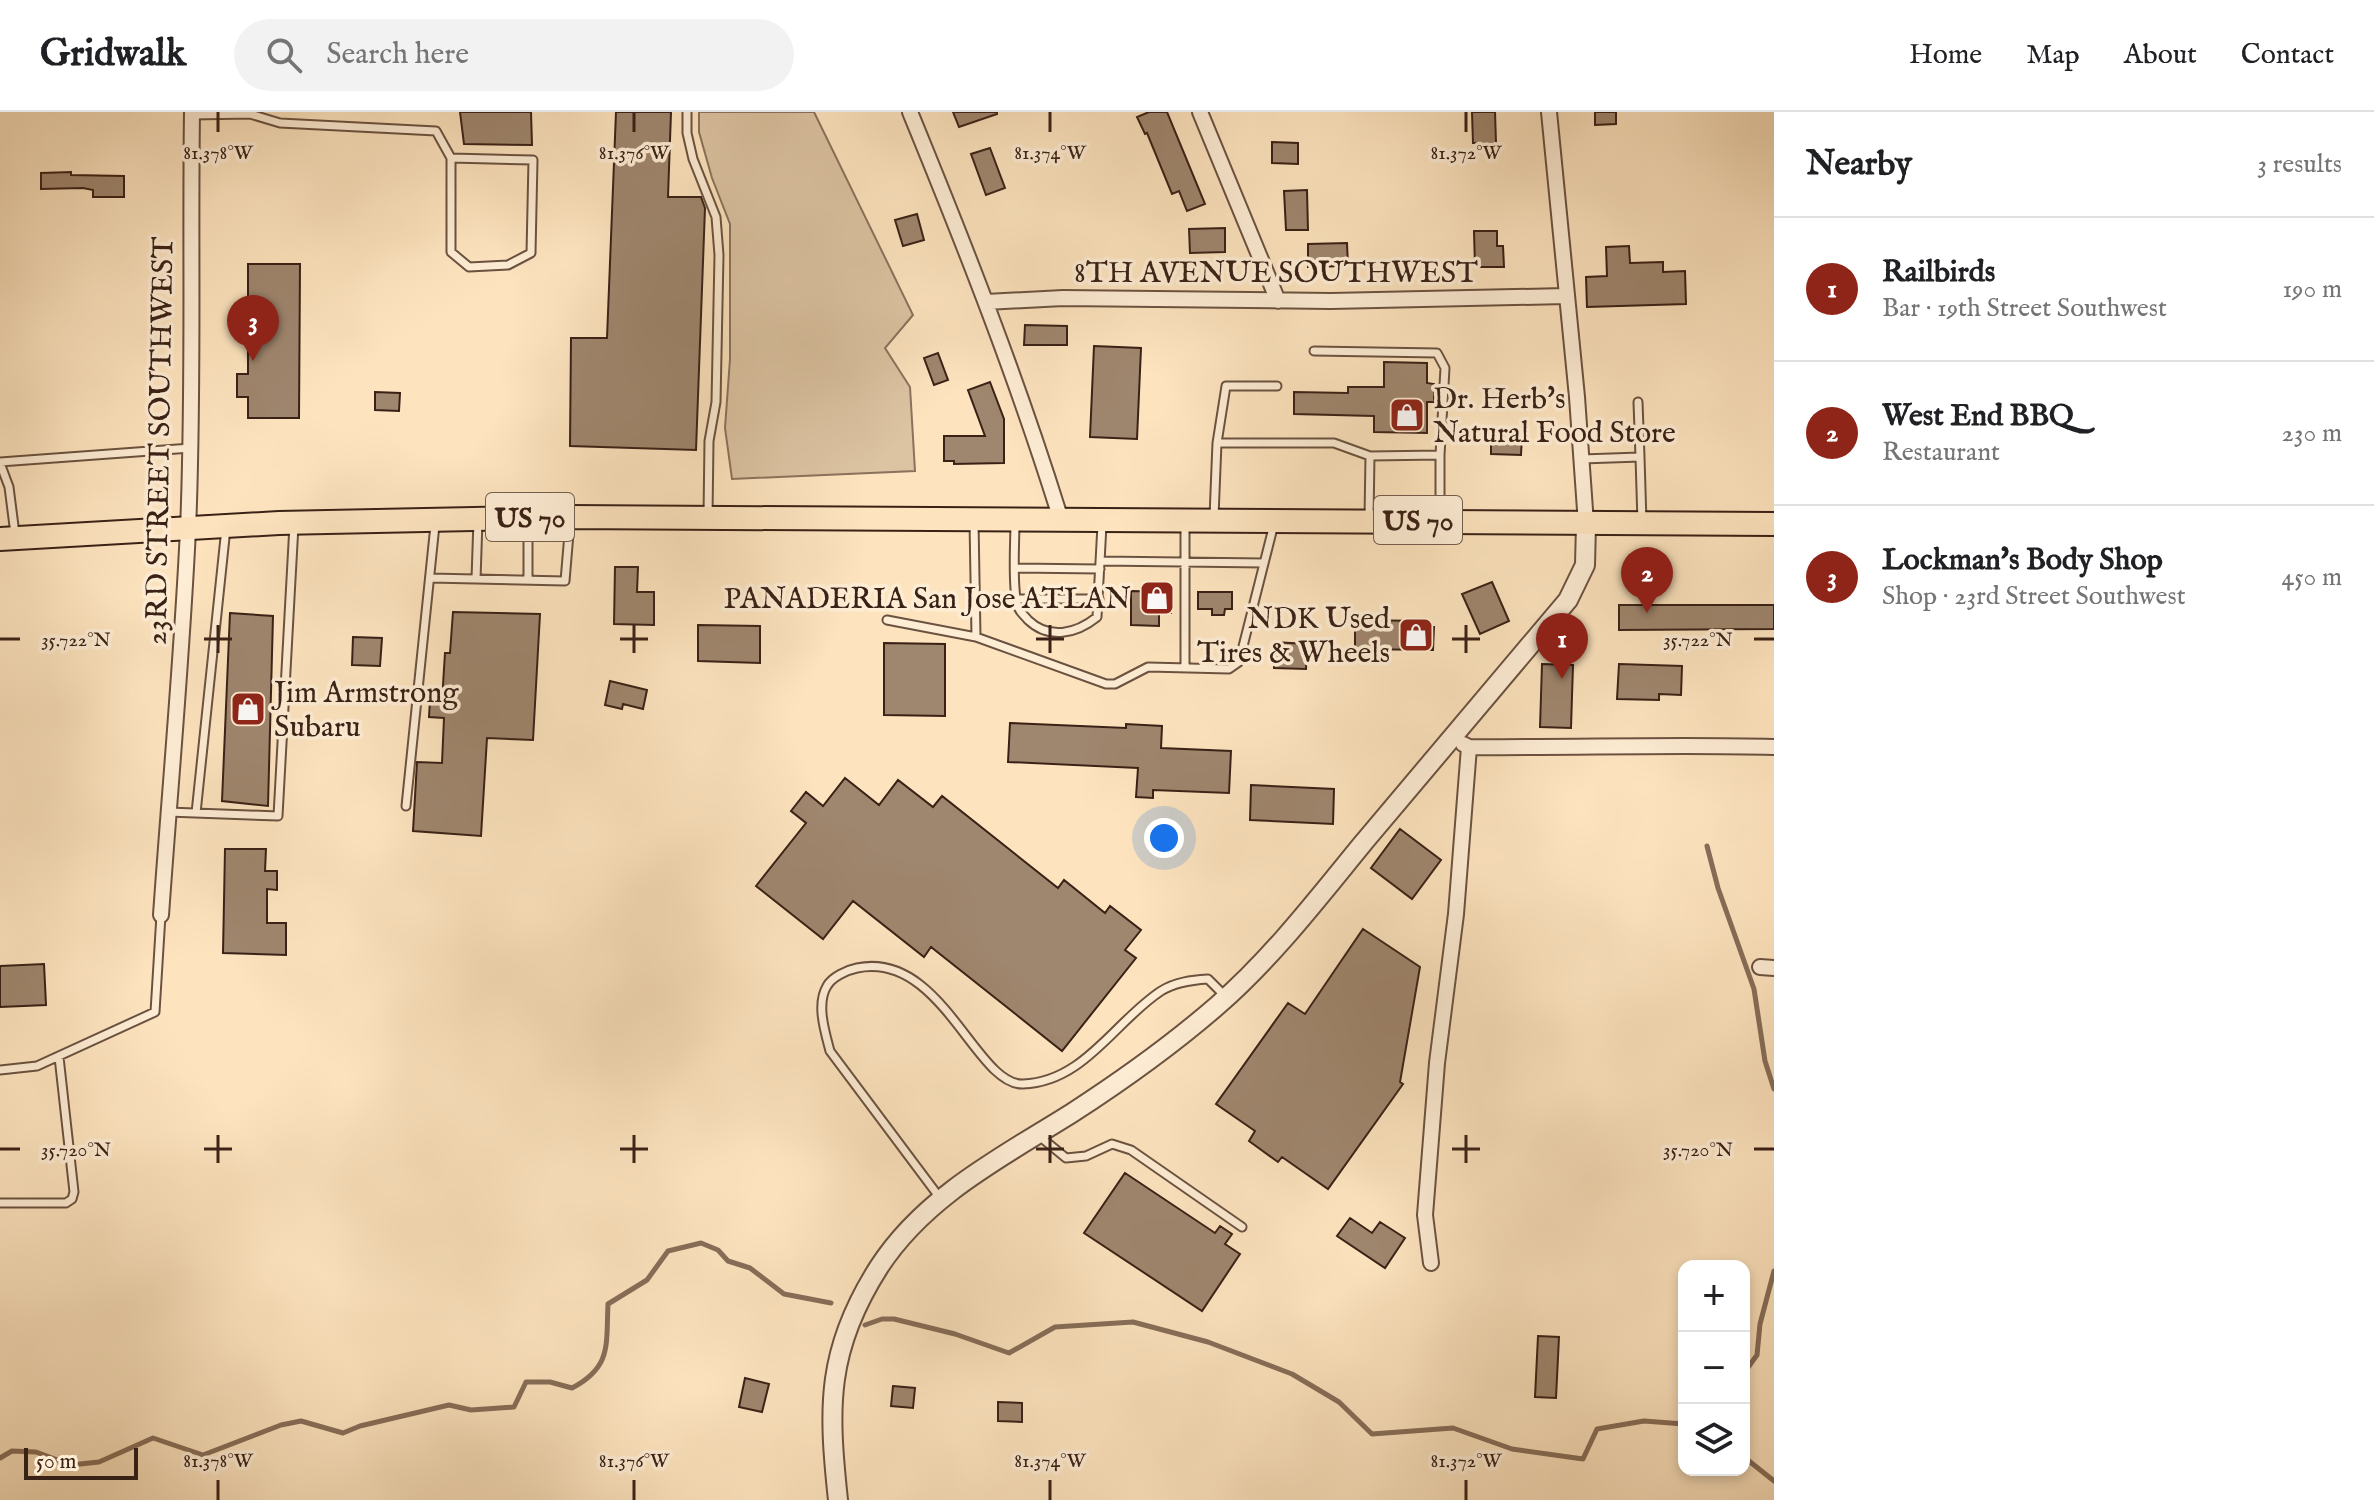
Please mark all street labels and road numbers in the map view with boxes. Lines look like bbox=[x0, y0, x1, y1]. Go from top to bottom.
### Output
street label: 23RD STREET SOUTHWEST bbox=[138, 236, 184, 645]
street label: 8TH AVENUE SOUTHWEST bbox=[1074, 255, 1478, 293]
road number: US 70 bbox=[486, 493, 574, 541]
road number: US 70 bbox=[1374, 496, 1462, 544]

